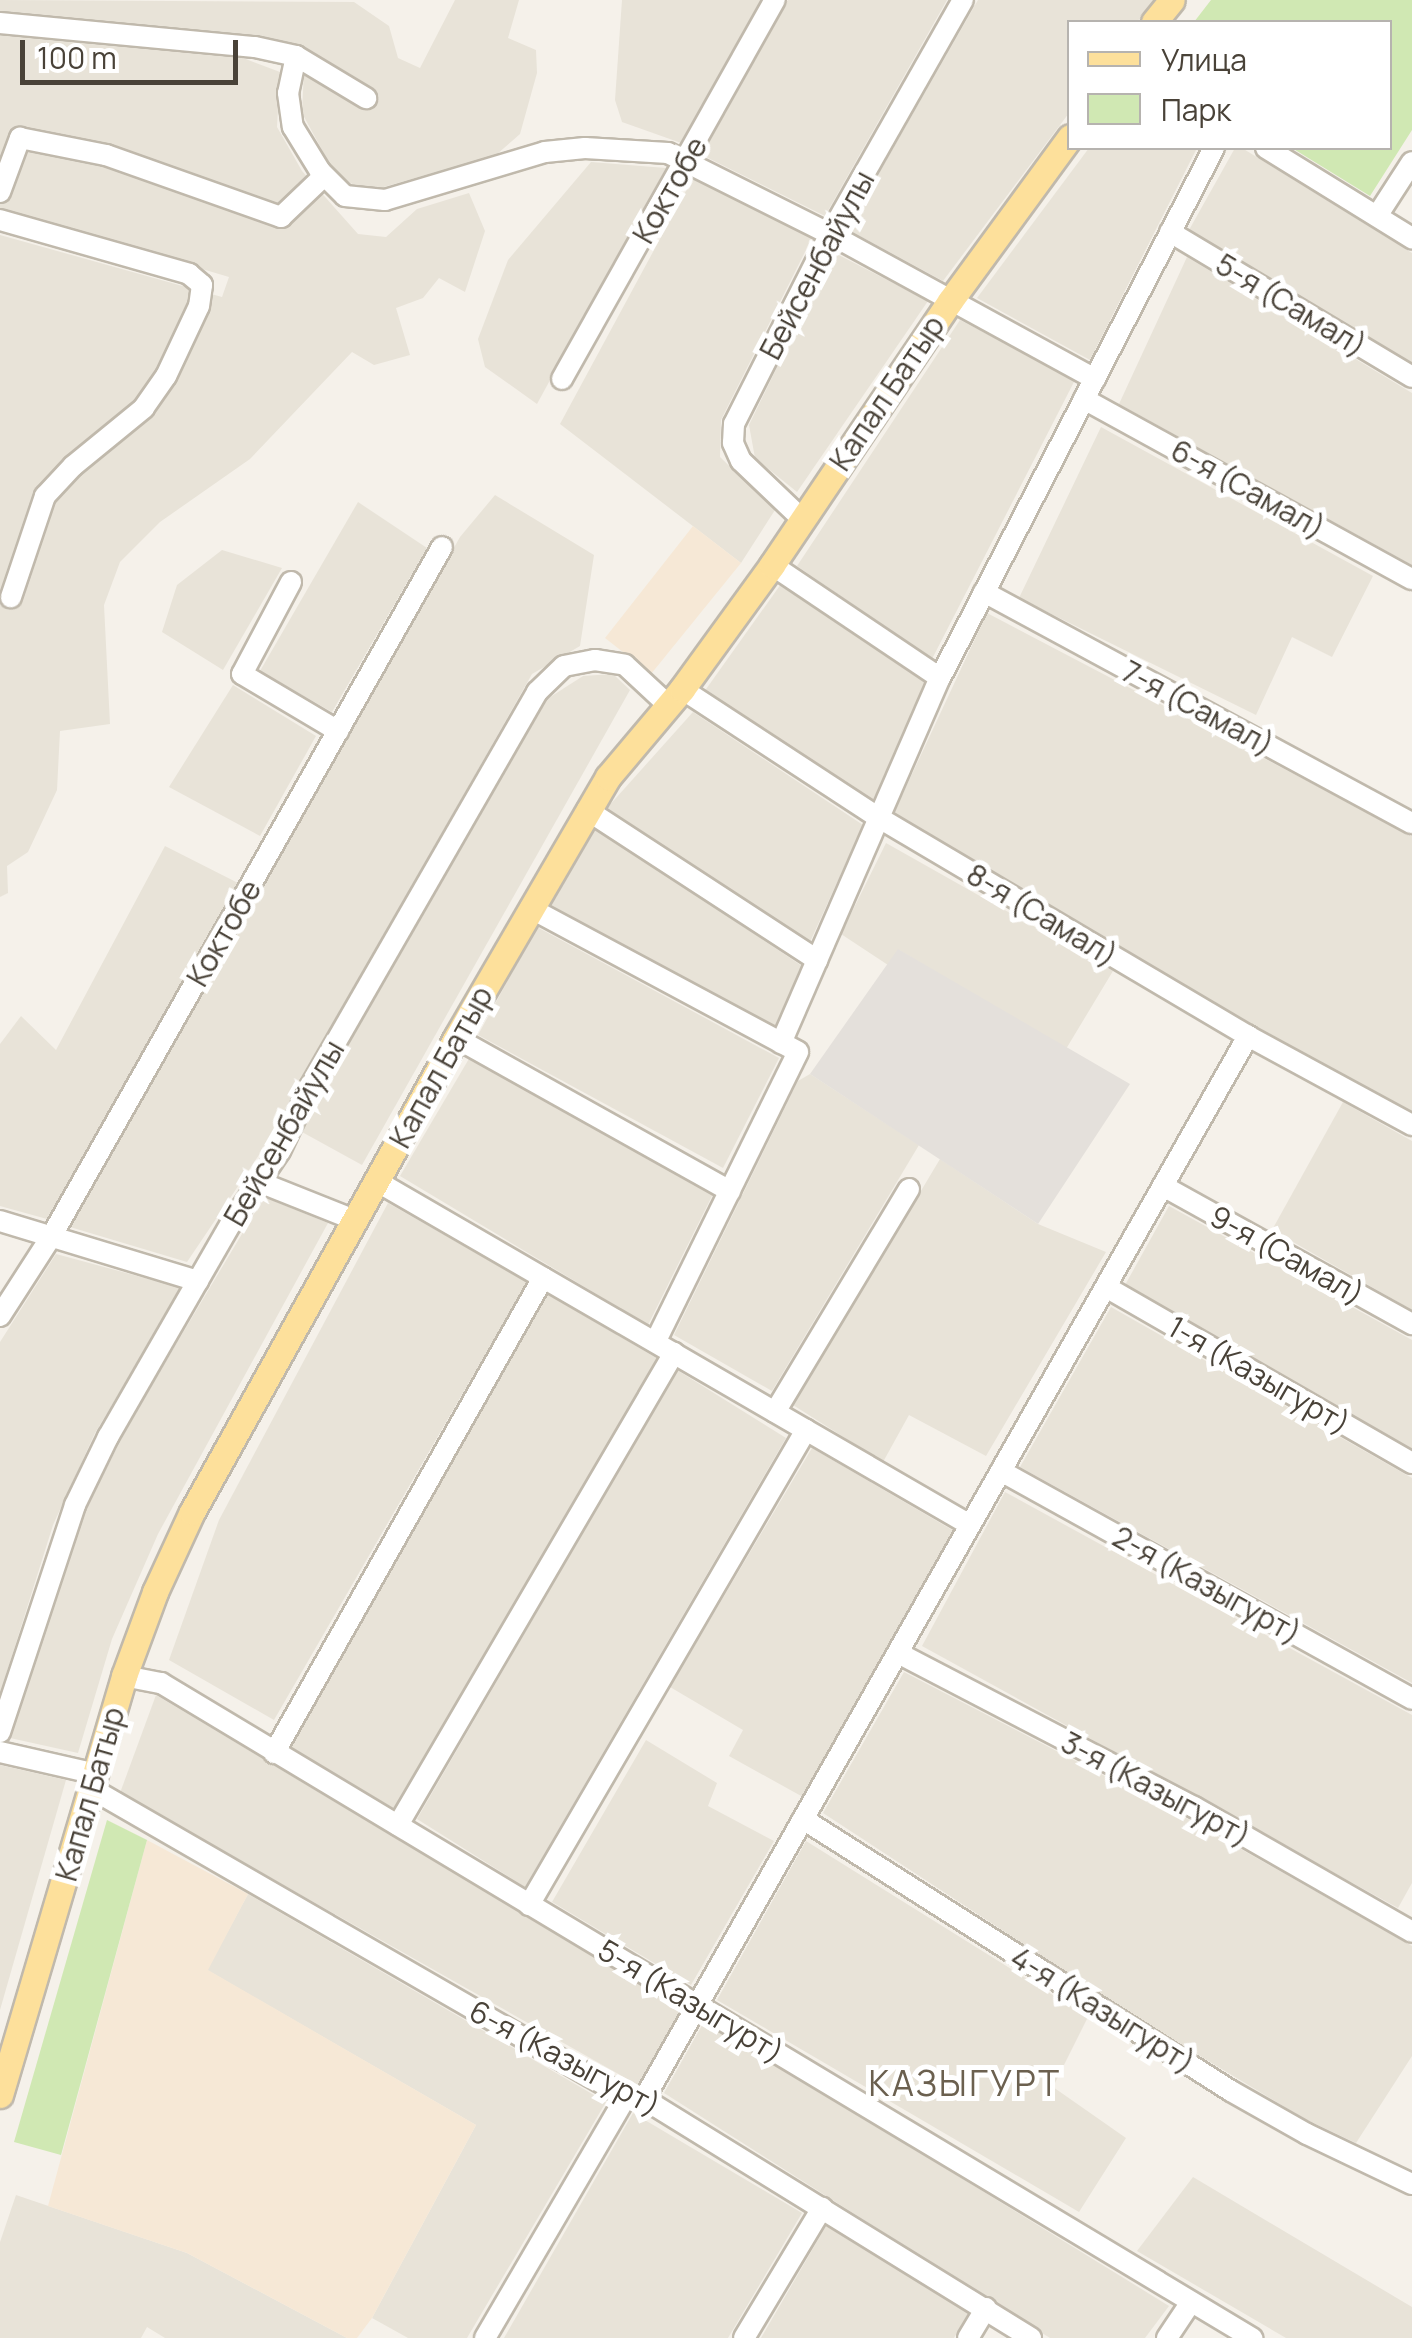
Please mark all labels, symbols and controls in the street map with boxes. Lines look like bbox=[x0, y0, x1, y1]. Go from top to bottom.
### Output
scale bar bbox=[25, 20, 242, 82]
legend bbox=[1067, 20, 1392, 150]
text: 100 m bbox=[37, 37, 117, 78]
text: Улица bbox=[1161, 39, 1247, 80]
text: Парк bbox=[1161, 89, 1231, 130]
street label: Коктобе bbox=[625, 130, 715, 250]
street label: Бейсенбайулы bbox=[752, 165, 882, 365]
street label: 5-я (Самал) bbox=[1209, 246, 1373, 364]
street label: Капал Батыр bbox=[822, 309, 952, 477]
street label: 6-я (Самал) bbox=[1165, 432, 1331, 546]
street label: 7-я (Самал) bbox=[1116, 653, 1280, 763]
street label: 8-я (Самал) bbox=[960, 856, 1124, 974]
street label: Коктобе bbox=[179, 873, 269, 993]
street label: Капал Батыр bbox=[382, 980, 500, 1154]
street label: Бейсенбайулы bbox=[216, 1034, 352, 1232]
street label: 9-я (Самал) bbox=[1204, 1198, 1370, 1312]
street label: 1-я (Казыгурт) bbox=[1162, 1308, 1356, 1442]
street label: 2-я (Казыгурт) bbox=[1107, 1518, 1307, 1652]
street label: Капал Батыр bbox=[48, 1703, 132, 1885]
street label: 3-я (Казыгурт) bbox=[1055, 1724, 1257, 1854]
street label: 5-я (Казыгурт) bbox=[592, 1932, 790, 2070]
street label: 4-я (Казыгурт) bbox=[1004, 1939, 1202, 2081]
street label: 6-я (Казыгурт) bbox=[463, 1993, 667, 2123]
district label: КАЗЫГУРТ bbox=[868, 2062, 1062, 2104]

